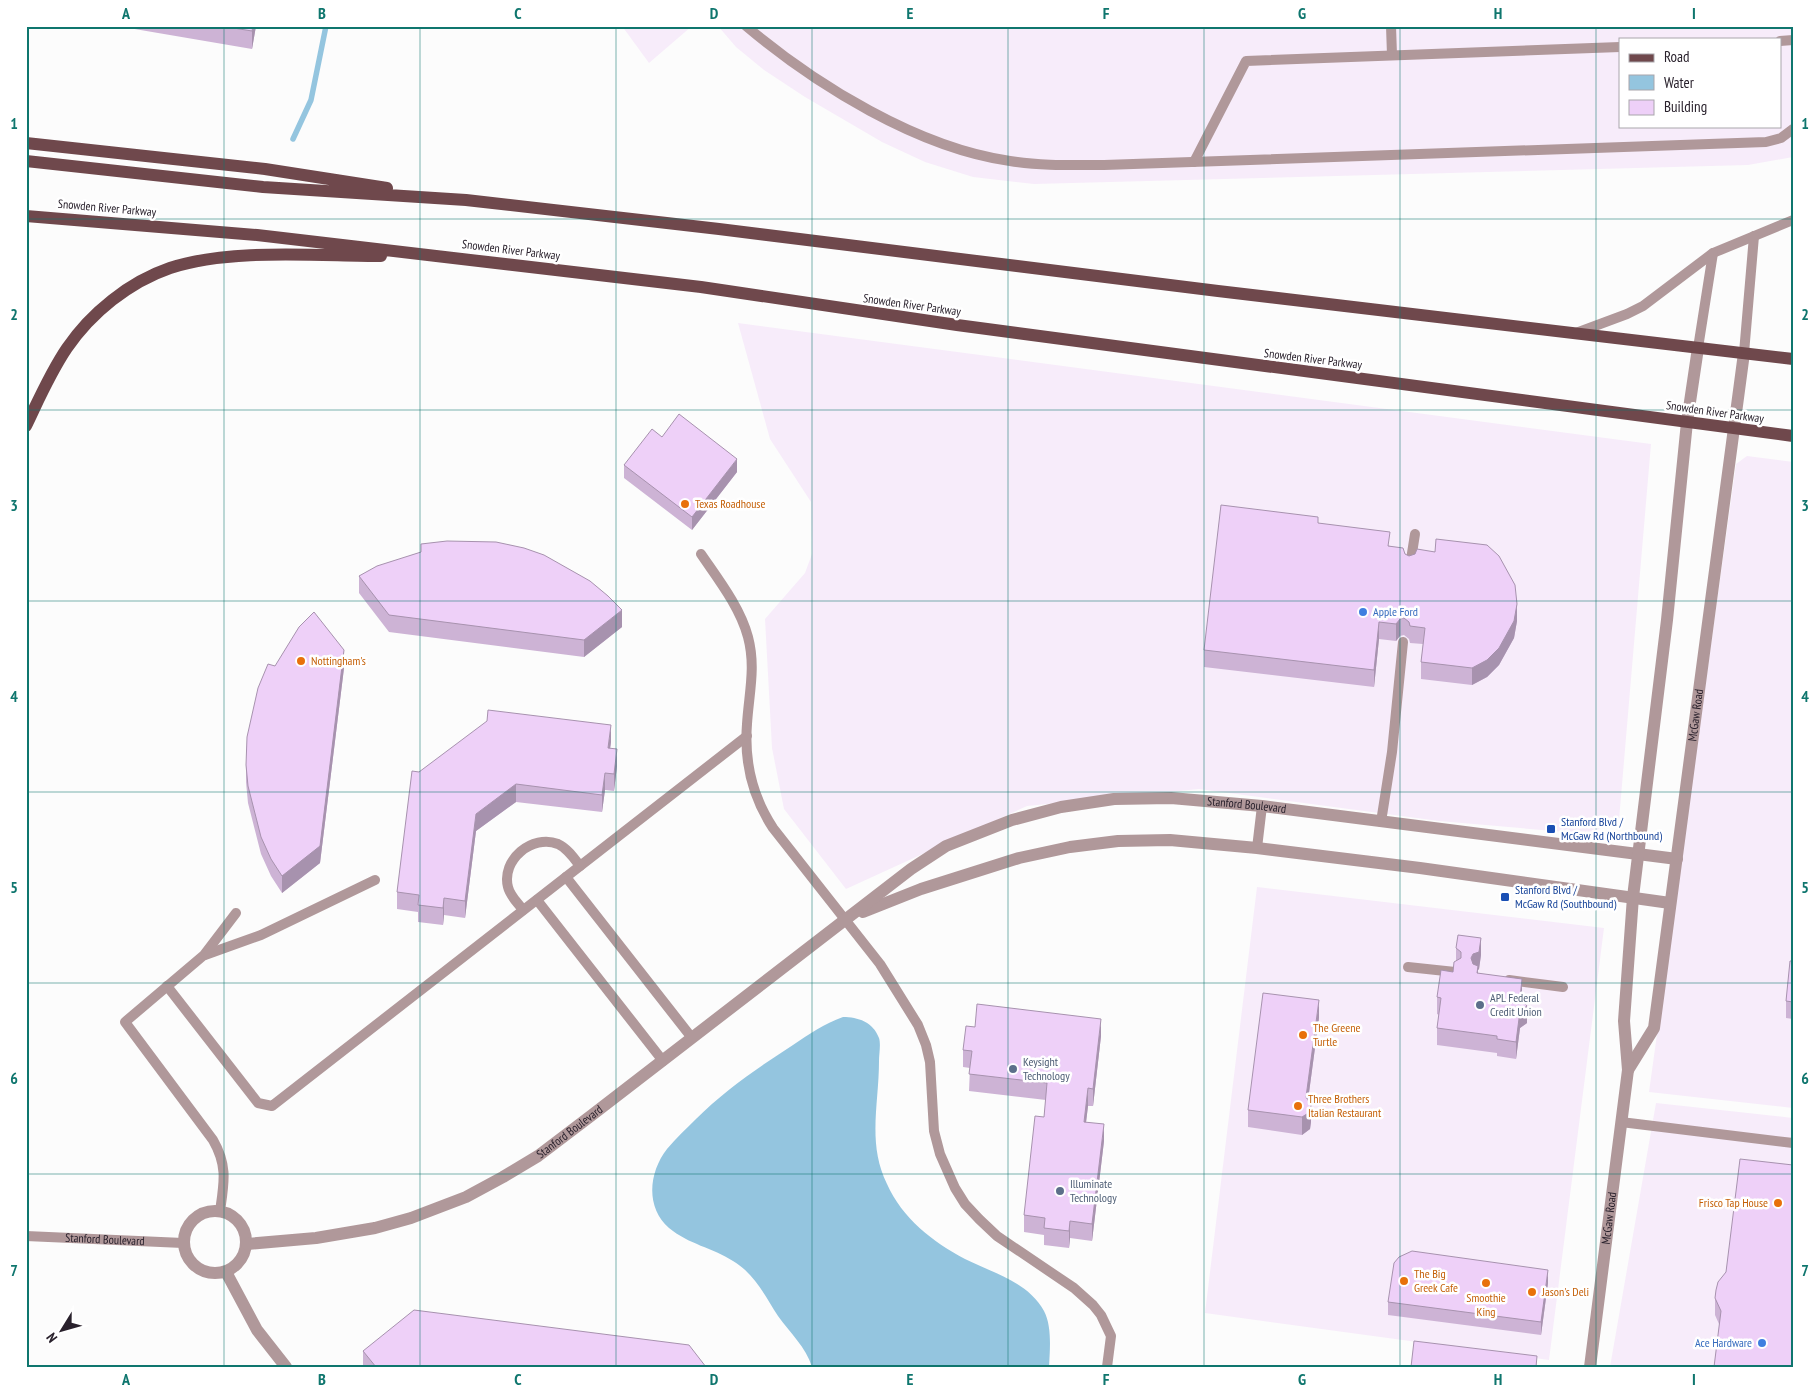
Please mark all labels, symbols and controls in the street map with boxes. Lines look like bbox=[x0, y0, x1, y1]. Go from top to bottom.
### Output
text: A bbox=[121, 3, 131, 23]
text: B bbox=[318, 3, 326, 23]
text: C bbox=[514, 3, 522, 23]
text: D bbox=[710, 3, 719, 23]
text: E bbox=[907, 3, 914, 23]
text: F bbox=[1103, 3, 1110, 23]
text: G bbox=[1298, 3, 1306, 23]
text: H bbox=[1494, 3, 1502, 23]
text: I bbox=[1692, 3, 1696, 23]
legend bbox=[1619, 38, 1782, 128]
text: Road bbox=[1664, 47, 1690, 66]
text: Water bbox=[1664, 73, 1695, 92]
text: Building bbox=[1664, 97, 1707, 116]
text: 1 bbox=[10, 113, 18, 133]
text: 1 bbox=[1801, 113, 1809, 133]
street label: Snowden River Parkway bbox=[57, 196, 157, 219]
street label: Snowden River Parkway bbox=[461, 236, 561, 263]
street label: Snowden River Parkway bbox=[862, 290, 962, 319]
text: 2 bbox=[10, 304, 18, 324]
text: 2 bbox=[1801, 304, 1809, 324]
street label: Snowden River Parkway bbox=[1263, 345, 1363, 372]
street label: Snowden River Parkway bbox=[1665, 397, 1765, 426]
text: 3 bbox=[10, 495, 18, 515]
text: 3 bbox=[1801, 495, 1809, 515]
place label: Texas Roadhouse bbox=[695, 496, 765, 511]
marker: Texas Roadhouse bbox=[679, 498, 691, 510]
place label: Apple Ford bbox=[1373, 604, 1418, 619]
marker: Apple Ford bbox=[1357, 606, 1369, 618]
place label: Nottingham's bbox=[311, 653, 366, 668]
marker: Nottingham's bbox=[295, 655, 307, 667]
text: 4 bbox=[10, 686, 18, 706]
text: 4 bbox=[1801, 686, 1809, 706]
street label: McGaw Road bbox=[1684, 688, 1706, 742]
street label: Stanford Boulevard bbox=[1207, 793, 1287, 816]
place label: Stanford Blvd / McGaw Rd (Northbound) bbox=[1561, 814, 1662, 843]
marker: Stanford Blvd / McGaw Rd (Northbound) bbox=[1545, 823, 1557, 835]
text: 5 bbox=[10, 877, 18, 897]
text: 5 bbox=[1801, 877, 1809, 897]
place label: Stanford Blvd / McGaw Rd (Southbound) bbox=[1515, 882, 1616, 911]
marker: Stanford Blvd / McGaw Rd (Southbound) bbox=[1499, 891, 1511, 903]
place label: APL Federal Credit Union bbox=[1490, 990, 1542, 1019]
marker: APL Federal Credit Union bbox=[1474, 999, 1486, 1011]
place label: The Greene Turtle bbox=[1313, 1020, 1360, 1049]
marker: The Greene Turtle bbox=[1297, 1029, 1309, 1041]
place label: Keysight Technology bbox=[1023, 1054, 1070, 1083]
marker: Keysight Technology bbox=[1007, 1063, 1019, 1075]
text: 6 bbox=[10, 1068, 18, 1088]
text: 6 bbox=[1801, 1068, 1809, 1088]
place label: Three Brothers Italian Restaurant bbox=[1308, 1091, 1382, 1120]
marker: Three Brothers Italian Restaurant bbox=[1292, 1100, 1304, 1112]
street label: Stanford Boulevard bbox=[533, 1102, 606, 1162]
place label: Illuminate Technology bbox=[1070, 1176, 1117, 1205]
marker: Illuminate Technology bbox=[1054, 1185, 1066, 1197]
street label: McGaw Road bbox=[1598, 1191, 1619, 1245]
place label: Frisco Tap House bbox=[1699, 1195, 1768, 1210]
marker: Frisco Tap House bbox=[1772, 1197, 1784, 1209]
street label: Stanford Boulevard bbox=[65, 1230, 145, 1248]
text: 7 bbox=[10, 1260, 18, 1280]
text: 7 bbox=[1801, 1260, 1809, 1280]
place label: The Big Greek Cafe bbox=[1414, 1266, 1458, 1295]
marker: The Big Greek Cafe bbox=[1398, 1275, 1410, 1287]
marker: Smoothie King bbox=[1480, 1277, 1492, 1289]
place label: Jason's Deli bbox=[1541, 1284, 1589, 1299]
marker: Jason's Deli bbox=[1526, 1286, 1538, 1298]
place label: Smoothie King bbox=[1466, 1290, 1506, 1319]
north arrow bbox=[38, 1306, 88, 1356]
text: N bbox=[42, 1329, 61, 1346]
place label: Ace Hardware bbox=[1695, 1335, 1752, 1350]
marker: Ace Hardware bbox=[1756, 1337, 1768, 1349]
text: A bbox=[121, 1369, 131, 1389]
text: B bbox=[318, 1369, 326, 1389]
text: C bbox=[514, 1369, 522, 1389]
text: D bbox=[710, 1369, 719, 1389]
text: E bbox=[907, 1369, 914, 1389]
text: F bbox=[1103, 1369, 1110, 1389]
text: G bbox=[1298, 1369, 1306, 1389]
text: H bbox=[1494, 1369, 1502, 1389]
text: I bbox=[1692, 1369, 1696, 1389]

